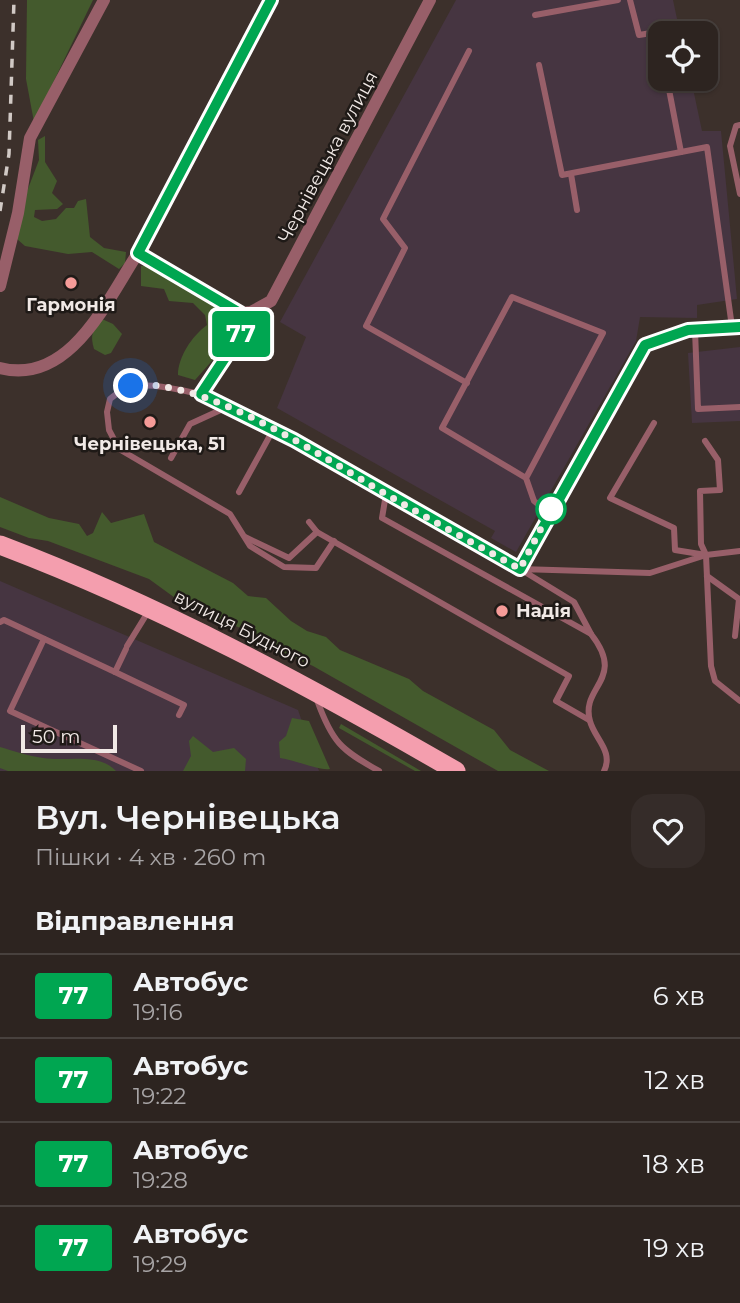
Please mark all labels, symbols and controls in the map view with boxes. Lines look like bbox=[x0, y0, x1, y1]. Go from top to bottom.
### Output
map controls bbox=[648, 21, 718, 91]
button: locate bbox=[648, 21, 718, 91]
street label: Чернівецька вулиця bbox=[273, 68, 383, 246]
marker: Гармонія bbox=[63, 275, 79, 291]
place label: Гармонія bbox=[26, 294, 116, 316]
line badge: 77 bbox=[210, 311, 272, 357]
text: 77 bbox=[226, 319, 256, 348]
your location bbox=[113, 368, 148, 403]
marker: Чернівецька, 51 bbox=[142, 414, 158, 430]
place label: Чернівецька, 51 bbox=[74, 433, 226, 455]
unlabelled marker bbox=[536, 494, 566, 524]
street label: вулиця Будного bbox=[170, 585, 314, 673]
place label: Надія bbox=[516, 600, 571, 622]
marker: Надія bbox=[494, 603, 510, 619]
scale bar bbox=[21, 722, 117, 754]
text: 50 m bbox=[32, 725, 80, 748]
button: heart bbox=[631, 794, 705, 868]
text: Вул. Чернівецька bbox=[35, 797, 340, 837]
text: Пішки · 4 хв · 260 m bbox=[35, 843, 266, 871]
text: Відправлення bbox=[35, 905, 234, 937]
text: Автобус bbox=[133, 966, 248, 998]
text: 6 хв bbox=[653, 980, 705, 1012]
text: 77 bbox=[59, 981, 88, 1010]
text: 19:16 bbox=[133, 998, 183, 1026]
text: Автобус bbox=[133, 1050, 248, 1082]
text: 12 хв bbox=[645, 1064, 705, 1096]
text: 77 bbox=[59, 1065, 88, 1094]
text: 19:22 bbox=[133, 1082, 186, 1110]
text: Автобус bbox=[133, 1134, 248, 1166]
text: 18 хв bbox=[643, 1148, 705, 1180]
text: 77 bbox=[59, 1149, 88, 1178]
text: 19:28 bbox=[133, 1166, 188, 1194]
text: Автобус bbox=[133, 1218, 248, 1250]
text: 19 хв bbox=[643, 1232, 705, 1264]
text: 77 bbox=[59, 1233, 88, 1262]
text: 19:29 bbox=[133, 1250, 187, 1278]

